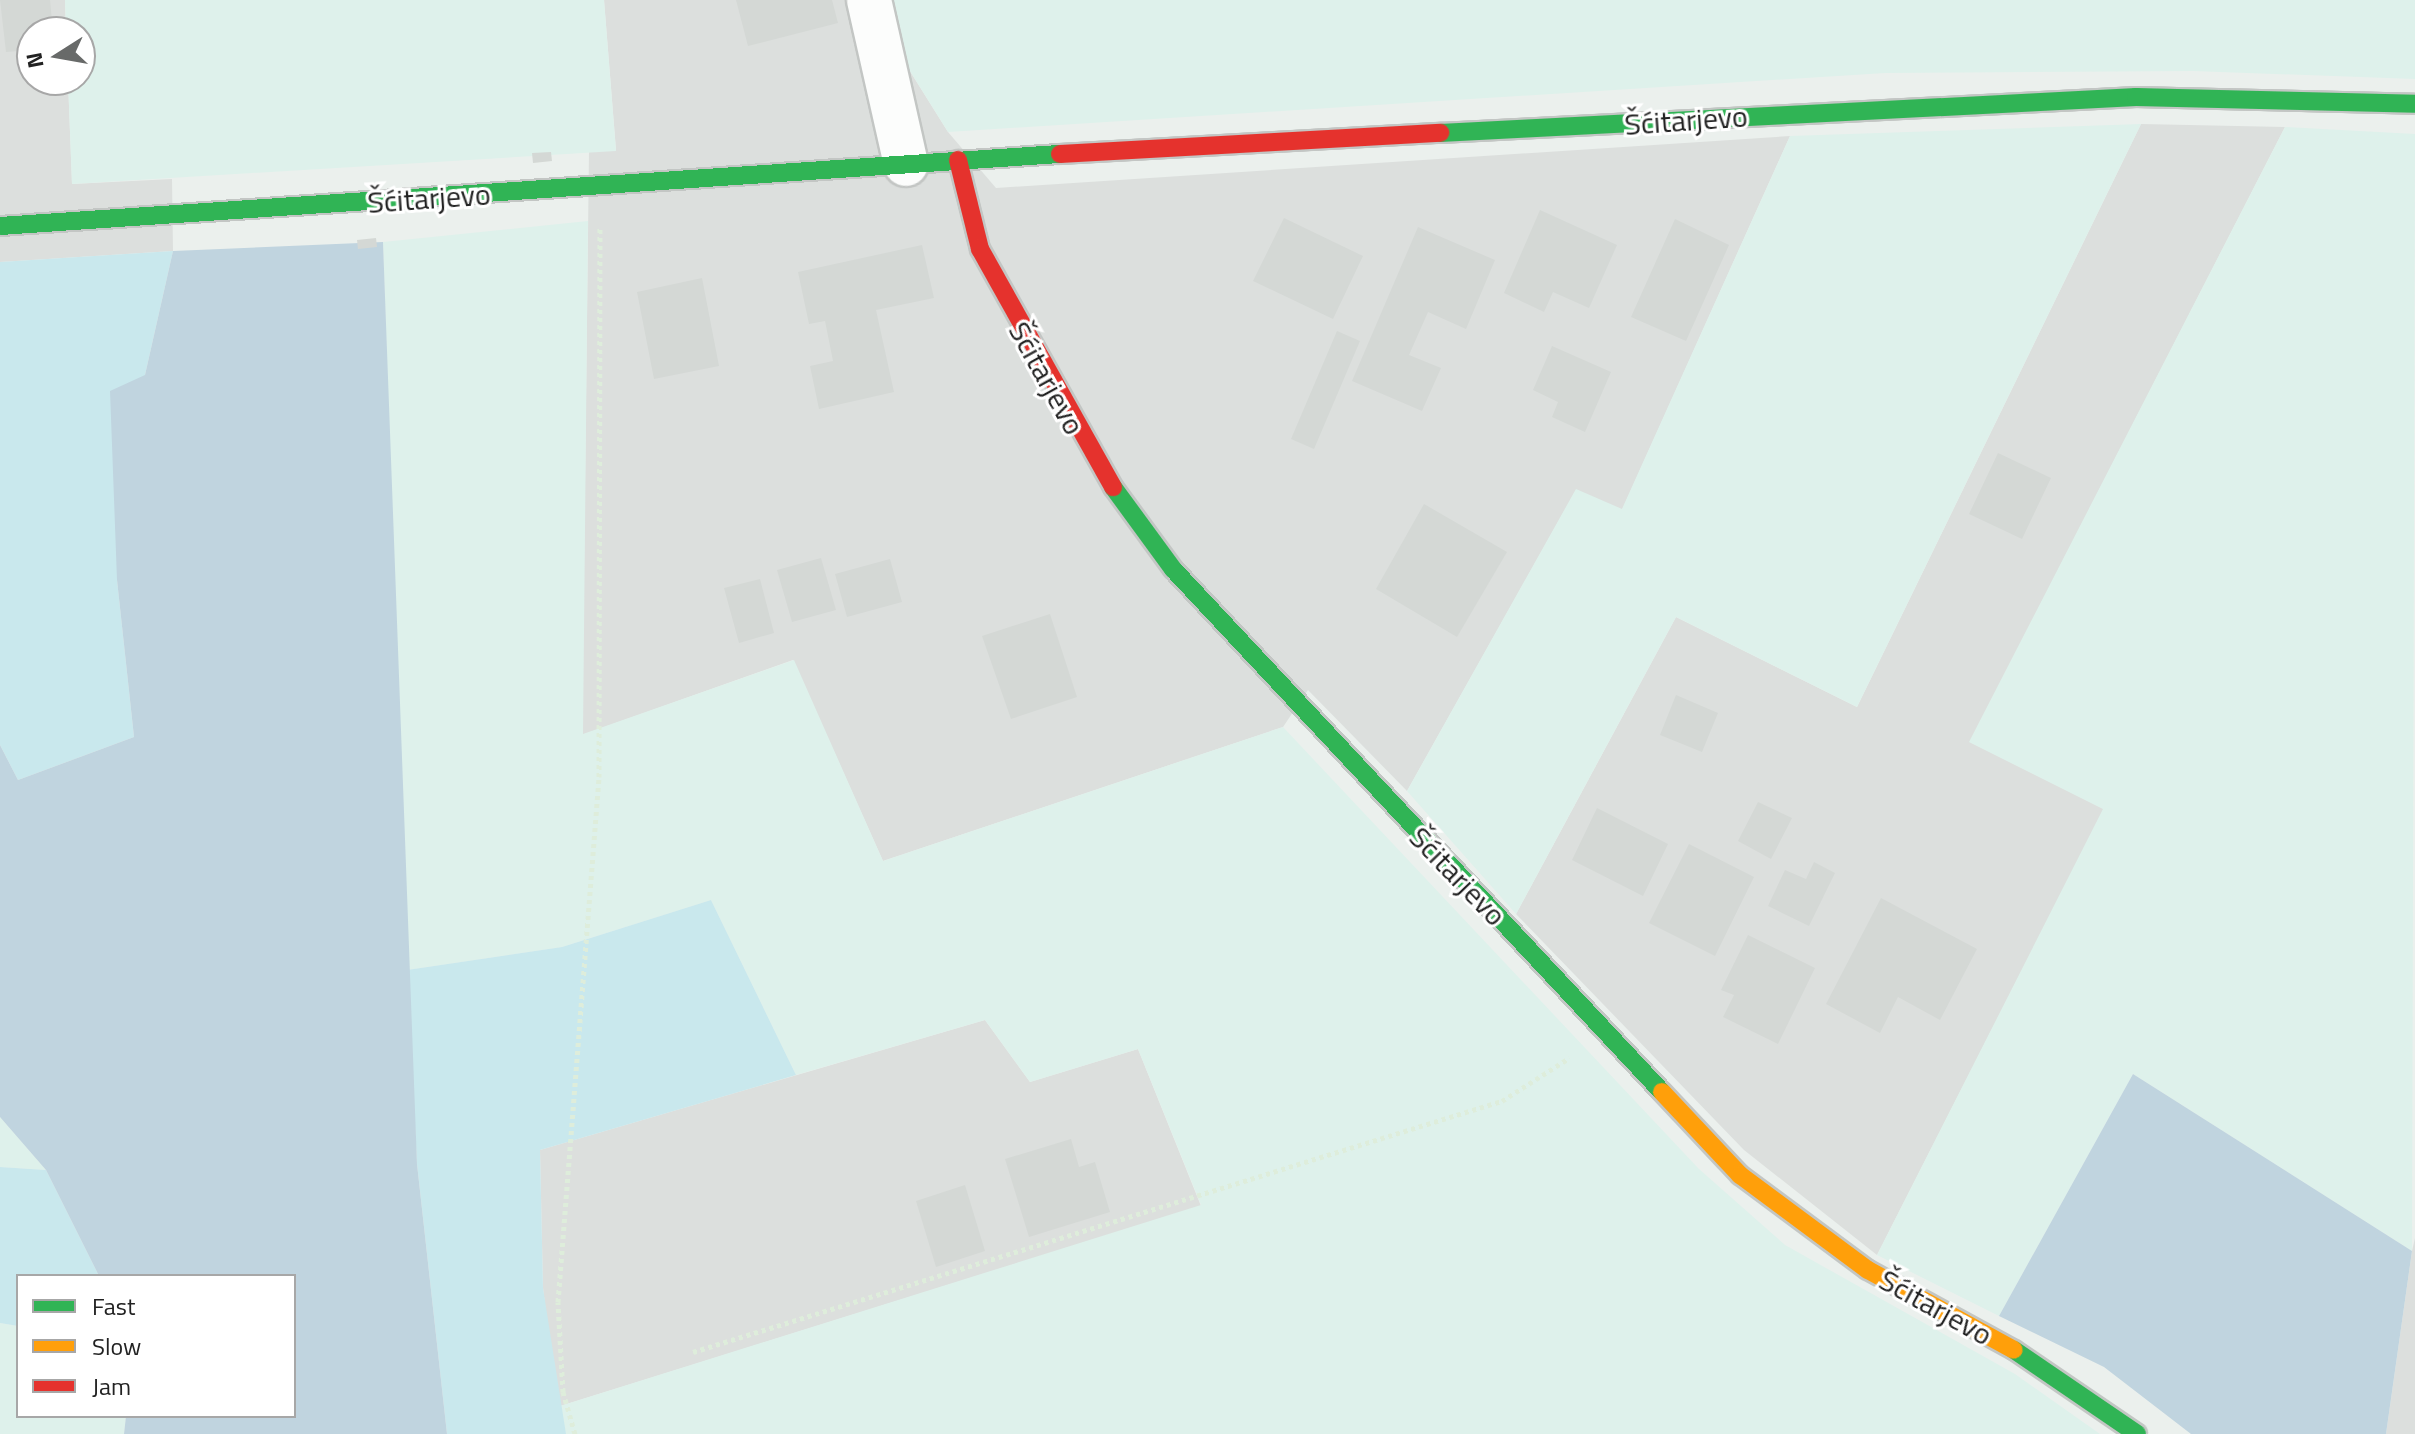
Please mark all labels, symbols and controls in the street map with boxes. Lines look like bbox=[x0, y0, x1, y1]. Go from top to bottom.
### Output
north arrow bbox=[16, 16, 96, 96]
text: N bbox=[16, 49, 53, 71]
street label: Šćitarjevo bbox=[1623, 98, 1749, 142]
street label: Šćitarjevo bbox=[366, 176, 492, 220]
street label: Šćitarjevo bbox=[1001, 315, 1093, 441]
street label: Šćitarjevo bbox=[1402, 819, 1514, 933]
street label: Šćitarjevo bbox=[1873, 1261, 1999, 1353]
legend bbox=[16, 1274, 296, 1418]
text: Fast bbox=[92, 1288, 135, 1324]
text: Slow bbox=[92, 1328, 141, 1364]
text: Jam bbox=[92, 1368, 131, 1404]

